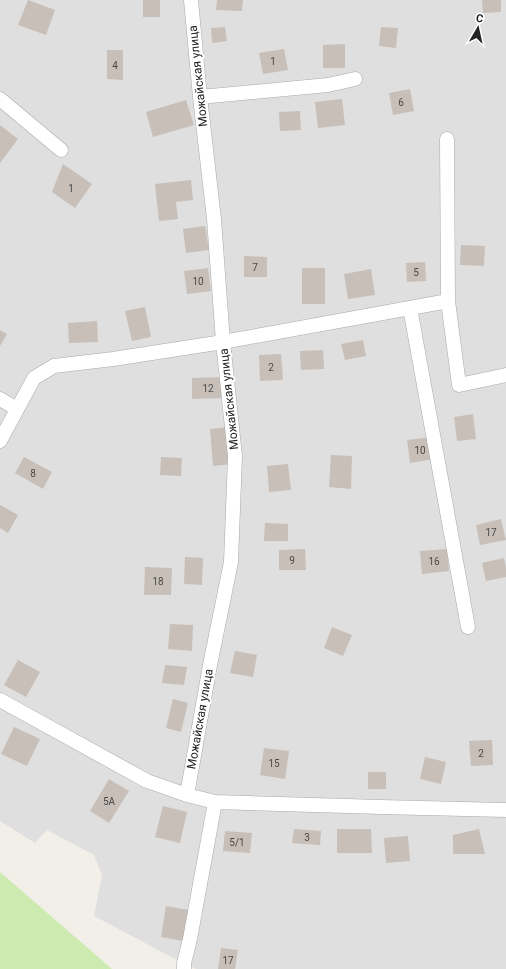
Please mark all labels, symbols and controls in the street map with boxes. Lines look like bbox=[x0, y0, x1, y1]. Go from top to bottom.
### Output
north arrow bbox=[458, 8, 498, 48]
text: С bbox=[475, 12, 484, 26]
street label: Можайская улица bbox=[186, 25, 210, 127]
house number: 1 bbox=[270, 56, 276, 67]
house number: 4 bbox=[112, 60, 118, 71]
house number: 6 bbox=[398, 97, 404, 108]
house number: 1 bbox=[68, 183, 74, 194]
house number: 7 bbox=[252, 262, 258, 273]
house number: 5 bbox=[413, 267, 419, 278]
house number: 10 bbox=[192, 276, 204, 287]
street label: Можайская улица bbox=[217, 348, 241, 450]
house number: 2 bbox=[268, 362, 274, 373]
house number: 12 bbox=[202, 383, 214, 394]
house number: 10 bbox=[414, 445, 426, 456]
house number: 8 bbox=[30, 468, 36, 479]
house number: 17 bbox=[485, 527, 497, 538]
house number: 9 bbox=[289, 555, 295, 566]
house number: 16 bbox=[428, 556, 440, 567]
house number: 18 bbox=[152, 576, 164, 587]
street label: Можайская улица bbox=[184, 668, 216, 770]
house number: 2 bbox=[478, 748, 484, 759]
house number: 15 bbox=[268, 758, 280, 769]
house number: 5А bbox=[103, 796, 116, 807]
house number: 3 bbox=[304, 832, 310, 843]
house number: 5/1 bbox=[229, 837, 245, 848]
house number: 17 bbox=[222, 955, 234, 966]

